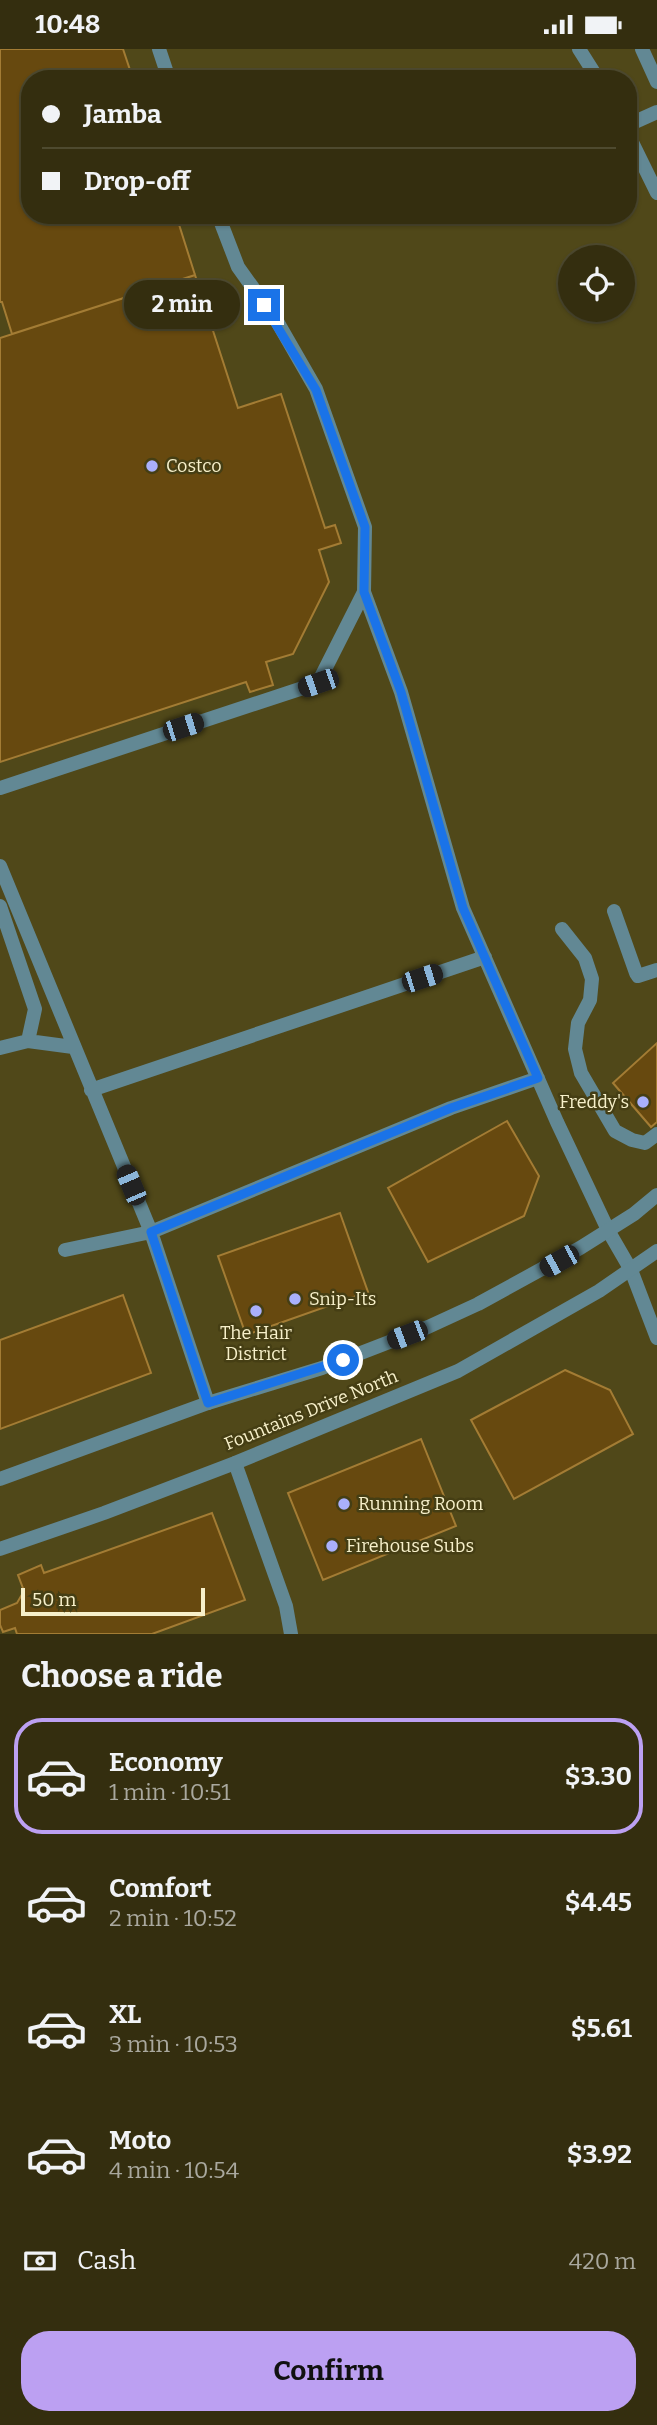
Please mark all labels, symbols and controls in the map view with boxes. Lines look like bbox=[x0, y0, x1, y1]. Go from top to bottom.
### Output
text: 10:48 bbox=[35, 9, 100, 40]
text: Jamba bbox=[84, 99, 162, 130]
text: Drop-off bbox=[84, 166, 190, 197]
map controls bbox=[558, 245, 635, 322]
button: locate bbox=[558, 245, 635, 322]
callout: 2 min bbox=[124, 281, 240, 329]
route end bbox=[248, 289, 280, 321]
text: 2 min bbox=[151, 290, 213, 318]
place label: Costco bbox=[166, 455, 222, 477]
marker: Costco bbox=[144, 458, 160, 474]
car bbox=[295, 666, 342, 700]
car bbox=[160, 711, 207, 743]
car bbox=[399, 962, 446, 994]
place label: Freddy's bbox=[559, 1091, 629, 1113]
marker: Freddy's bbox=[635, 1094, 651, 1110]
car bbox=[114, 1162, 149, 1208]
car bbox=[536, 1242, 583, 1280]
place label: Snip-Its bbox=[309, 1288, 376, 1310]
marker: Snip-Its bbox=[287, 1291, 303, 1307]
marker: The Hair District bbox=[248, 1303, 264, 1319]
car bbox=[384, 1318, 431, 1352]
place label: The Hair District bbox=[220, 1322, 292, 1365]
route start bbox=[327, 1344, 359, 1376]
street label: Fountains Drive North bbox=[221, 1365, 401, 1455]
place label: Running Room bbox=[358, 1493, 483, 1515]
marker: Running Room bbox=[336, 1496, 352, 1512]
place label: Firehouse Subs bbox=[346, 1535, 474, 1557]
marker: Firehouse Subs bbox=[324, 1538, 340, 1554]
scale bar bbox=[21, 1585, 205, 1617]
text: 50 m bbox=[32, 1588, 76, 1611]
text: Choose a ride bbox=[21, 1657, 222, 1695]
icon: car bbox=[25, 1745, 88, 1808]
text: Economy bbox=[109, 1747, 223, 1778]
text: $3.30 bbox=[565, 1761, 632, 1792]
text: 1 min · 10:51 bbox=[109, 1778, 231, 1806]
icon: car bbox=[25, 1871, 88, 1934]
text: Comfort bbox=[109, 1873, 212, 1904]
text: $4.45 bbox=[565, 1887, 632, 1918]
text: 2 min · 10:52 bbox=[109, 1904, 237, 1932]
icon: car bbox=[25, 1997, 88, 2060]
text: XL bbox=[109, 1999, 141, 2030]
text: $5.61 bbox=[571, 2013, 632, 2044]
text: 3 min · 10:53 bbox=[109, 2030, 238, 2058]
icon: car bbox=[25, 2123, 88, 2186]
text: Moto bbox=[109, 2125, 171, 2156]
text: $3.92 bbox=[567, 2139, 632, 2170]
text: 4 min · 10:54 bbox=[109, 2156, 239, 2184]
icon: cash bbox=[21, 2242, 59, 2280]
text: Cash bbox=[77, 2245, 136, 2276]
text: 420 m bbox=[569, 2247, 636, 2275]
button: Confirm bbox=[21, 2331, 636, 2411]

